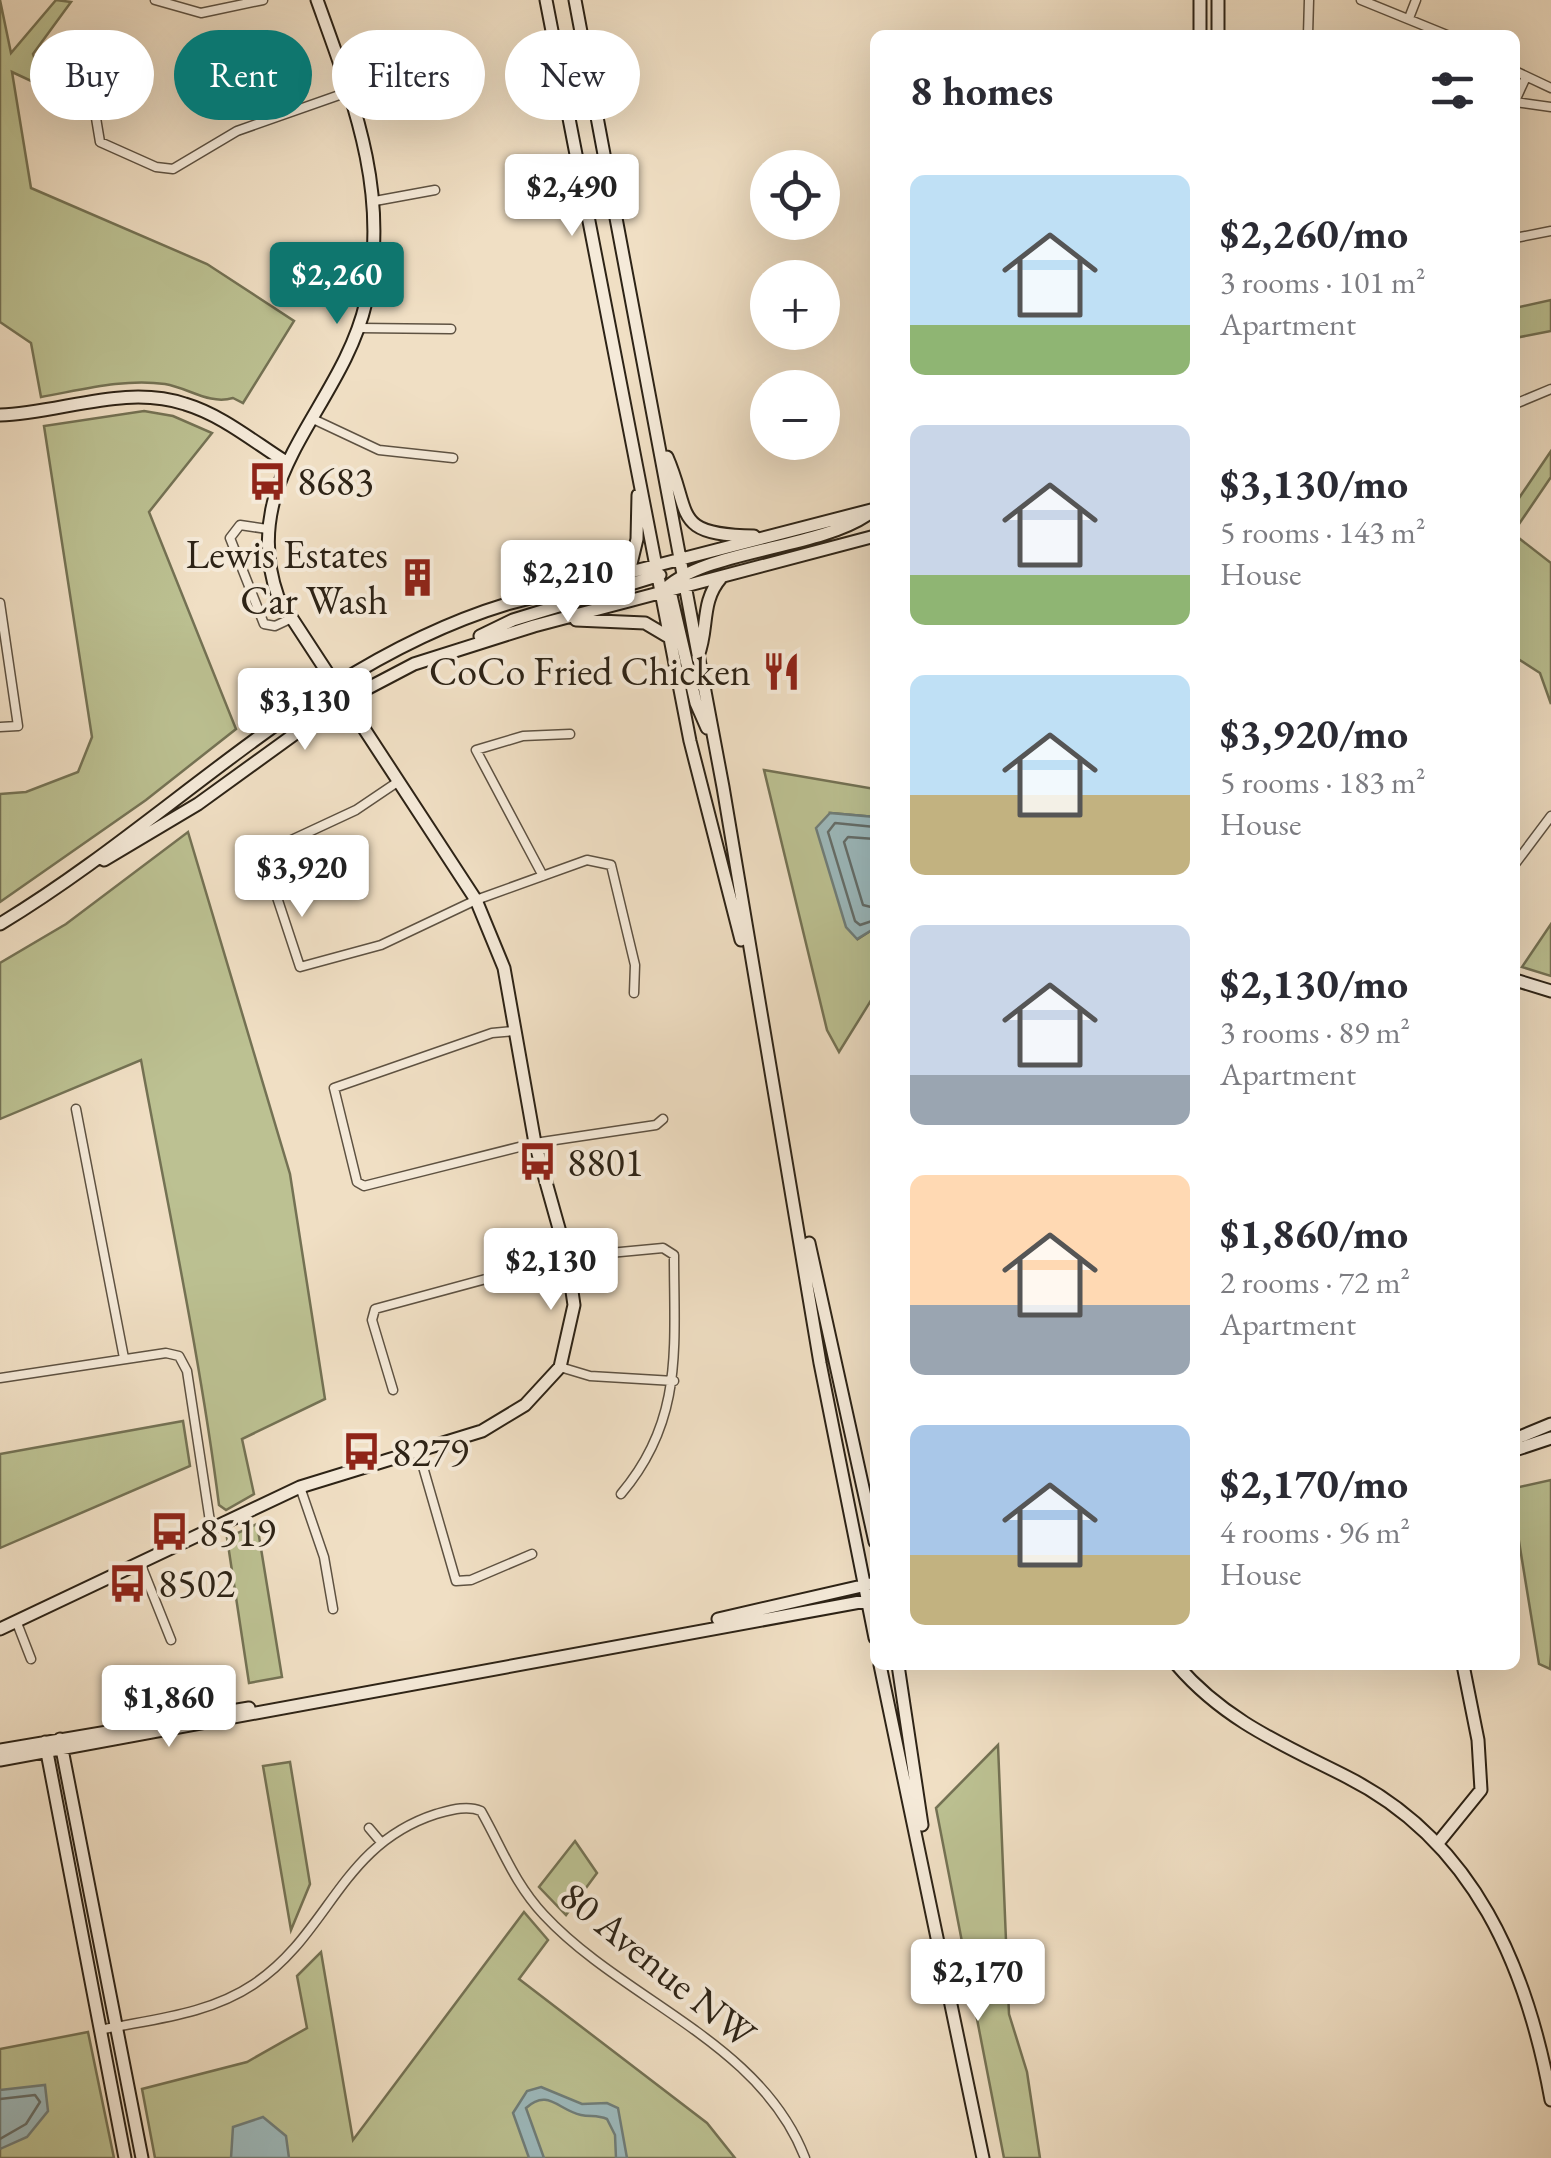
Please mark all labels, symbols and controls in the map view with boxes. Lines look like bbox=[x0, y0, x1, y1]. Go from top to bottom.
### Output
chip: Buy bbox=[30, 30, 154, 120]
chip: Rent bbox=[174, 30, 312, 120]
chip: Filters bbox=[332, 30, 485, 120]
chip: New bbox=[505, 30, 640, 120]
text: 8 homes bbox=[910, 63, 1053, 118]
icon: filters bbox=[1425, 63, 1480, 118]
map controls bbox=[750, 150, 840, 460]
button: locate bbox=[750, 150, 840, 240]
pin: $2,490 bbox=[491, 154, 653, 239]
text: $2,490 bbox=[527, 165, 617, 207]
text: $2,260/mo bbox=[1220, 206, 1408, 261]
icon: home bbox=[990, 215, 1110, 335]
pin: $2,260 bbox=[256, 242, 418, 327]
text: $2,260 bbox=[292, 253, 382, 295]
button: + bbox=[750, 260, 840, 350]
text: 3 rooms · 101 m² bbox=[1220, 261, 1426, 303]
text: Apartment bbox=[1220, 303, 1356, 345]
button: − bbox=[750, 370, 840, 460]
place label: 8683 bbox=[297, 455, 374, 507]
text: $3,130/mo bbox=[1220, 456, 1408, 511]
bus stop icon: 8683 bbox=[246, 460, 288, 502]
icon: home bbox=[990, 465, 1110, 585]
text: 5 rooms · 143 m² bbox=[1220, 511, 1426, 553]
place label: Lewis Estates Car Wash bbox=[186, 528, 388, 626]
pin: $2,210 bbox=[487, 540, 649, 625]
text: $2,210 bbox=[523, 551, 613, 593]
text: House bbox=[1220, 553, 1301, 595]
building icon: Lewis Estates Car Wash bbox=[397, 556, 439, 598]
place label: CoCo Fried Chicken bbox=[429, 645, 751, 697]
restaurant icon: CoCo Fried Chicken bbox=[760, 650, 802, 692]
pin: $3,130 bbox=[224, 668, 386, 753]
text: $3,130 bbox=[260, 679, 350, 721]
text: $3,920/mo bbox=[1220, 706, 1408, 761]
icon: home bbox=[990, 715, 1110, 835]
text: 5 rooms · 183 m² bbox=[1220, 761, 1426, 803]
text: House bbox=[1220, 803, 1301, 845]
pin: $3,920 bbox=[221, 835, 383, 920]
text: $3,920 bbox=[257, 846, 347, 888]
text: $2,130/mo bbox=[1220, 956, 1408, 1011]
icon: home bbox=[990, 965, 1110, 1085]
text: 3 rooms · 89 m² bbox=[1220, 1011, 1410, 1053]
text: Apartment bbox=[1220, 1053, 1356, 1095]
place label: 8801 bbox=[567, 1136, 644, 1188]
bus stop icon: 8801 bbox=[516, 1141, 558, 1183]
text: $1,860/mo bbox=[1220, 1206, 1408, 1261]
icon: home bbox=[990, 1215, 1110, 1335]
pin: $2,130 bbox=[470, 1228, 632, 1313]
text: $2,130 bbox=[506, 1239, 596, 1281]
text: 2 rooms · 72 m² bbox=[1220, 1261, 1410, 1303]
text: Apartment bbox=[1220, 1303, 1356, 1345]
place label: 8279 bbox=[392, 1426, 469, 1478]
bus stop icon: 8279 bbox=[341, 1431, 383, 1473]
text: $2,170/mo bbox=[1220, 1456, 1408, 1511]
icon: home bbox=[990, 1465, 1110, 1585]
place label: 8519 bbox=[199, 1506, 276, 1558]
bus stop icon: 8519 bbox=[148, 1511, 190, 1553]
text: 4 rooms · 96 m² bbox=[1220, 1511, 1410, 1553]
text: House bbox=[1220, 1553, 1301, 1595]
place label: 8502 bbox=[158, 1557, 235, 1609]
bus stop icon: 8502 bbox=[107, 1562, 149, 1604]
pin: $1,860 bbox=[88, 1665, 250, 1750]
text: $1,860 bbox=[124, 1676, 214, 1718]
street label: 80 Avenue NW bbox=[549, 1869, 768, 2060]
pin: $2,170 bbox=[897, 1939, 1059, 2024]
text: $2,170 bbox=[933, 1950, 1023, 1992]

